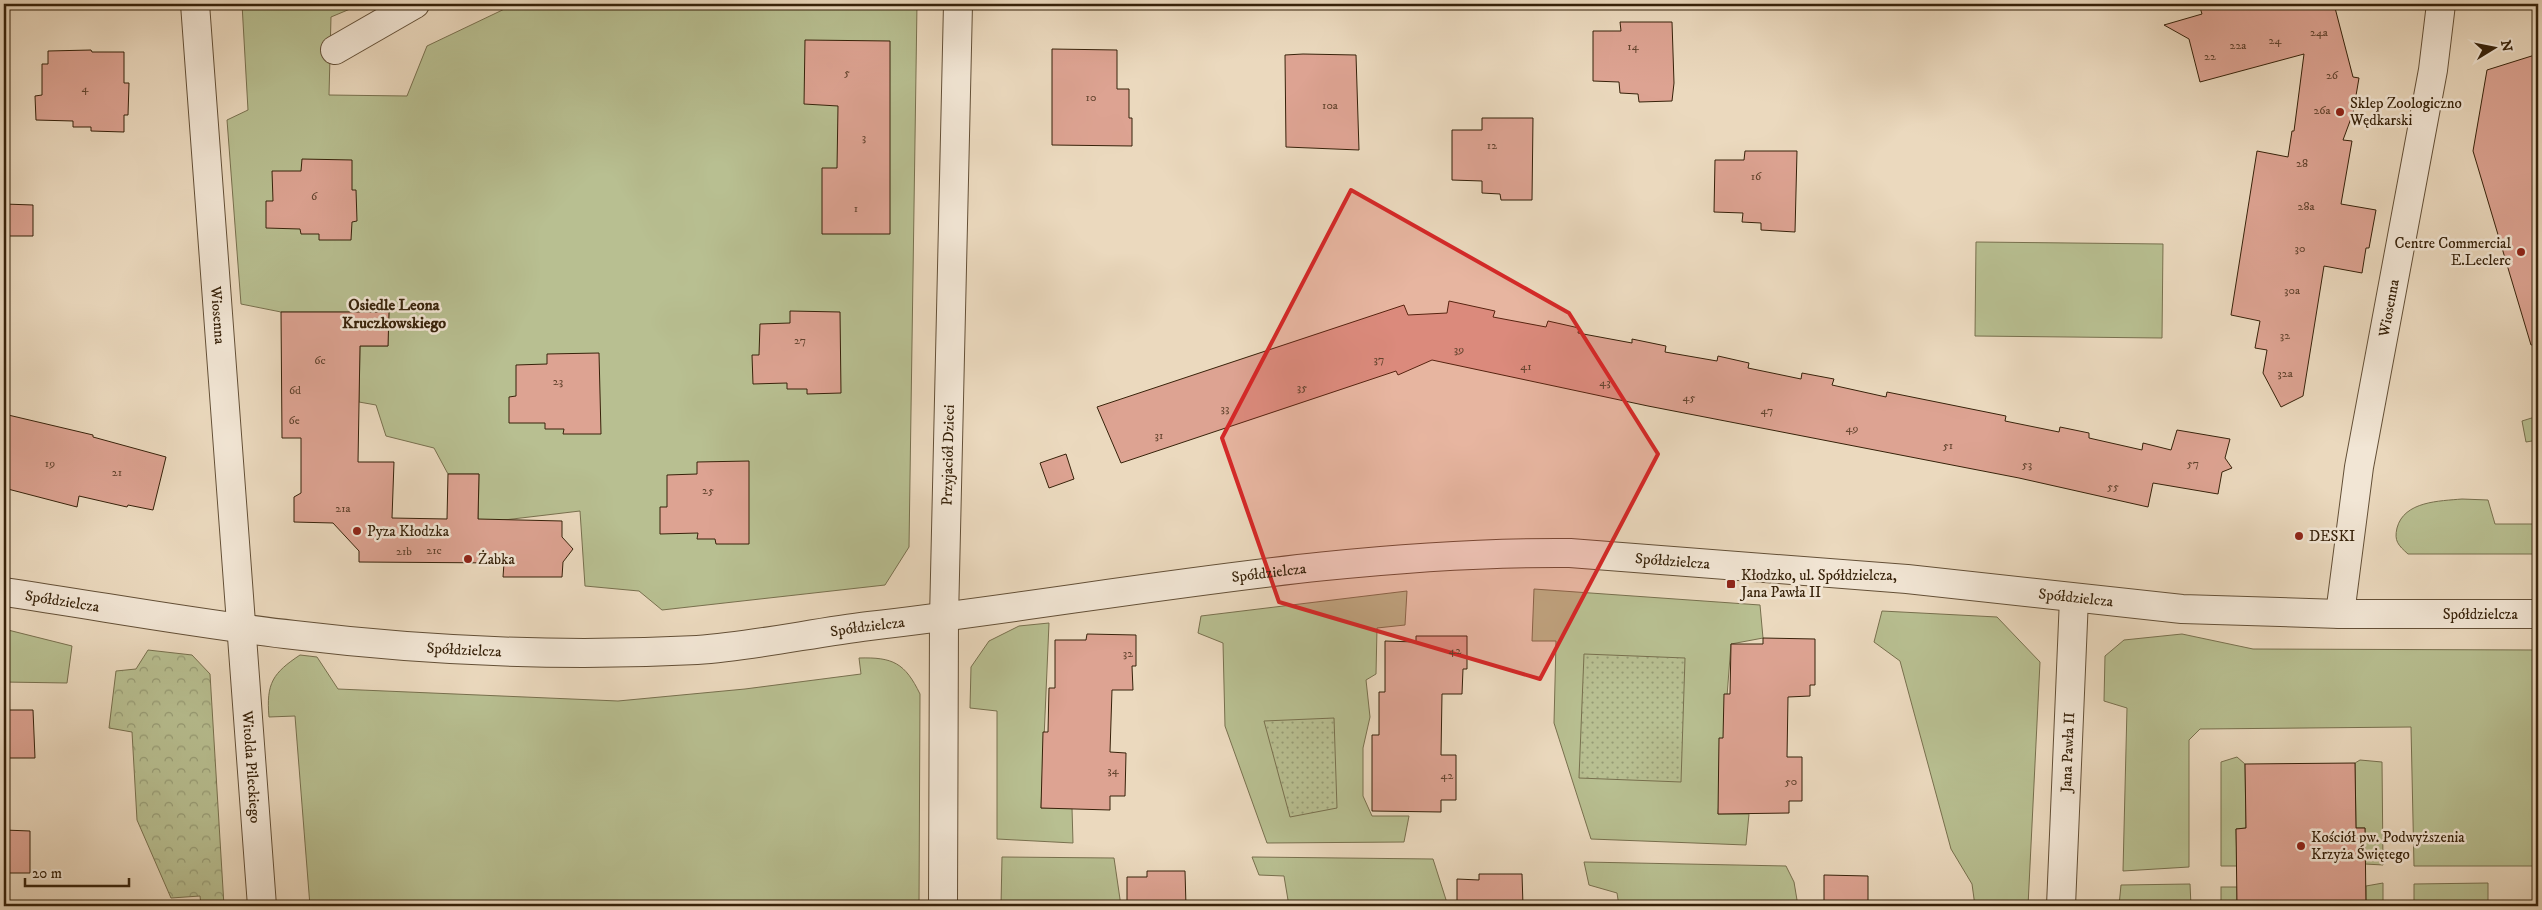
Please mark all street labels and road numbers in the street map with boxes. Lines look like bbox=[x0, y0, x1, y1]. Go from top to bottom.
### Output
street label: Wiosenna bbox=[2374, 277, 2404, 339]
street label: Wiosenna bbox=[206, 284, 229, 346]
street label: Przyjaciół Dzieci bbox=[938, 404, 959, 506]
street label: Spółdzielcza bbox=[1634, 549, 1711, 574]
street label: Spółdzielcza bbox=[1230, 559, 1308, 587]
street label: Spółdzielcza bbox=[2038, 584, 2115, 612]
street label: Spółdzielcza bbox=[24, 586, 101, 617]
street label: Spółdzielcza bbox=[2443, 605, 2518, 624]
street label: Spółdzielcza bbox=[829, 613, 906, 641]
street label: Spółdzielcza bbox=[426, 639, 503, 661]
street label: Witolda Pileckiego bbox=[237, 709, 265, 824]
street label: Jana Pawła II bbox=[2057, 712, 2079, 795]

